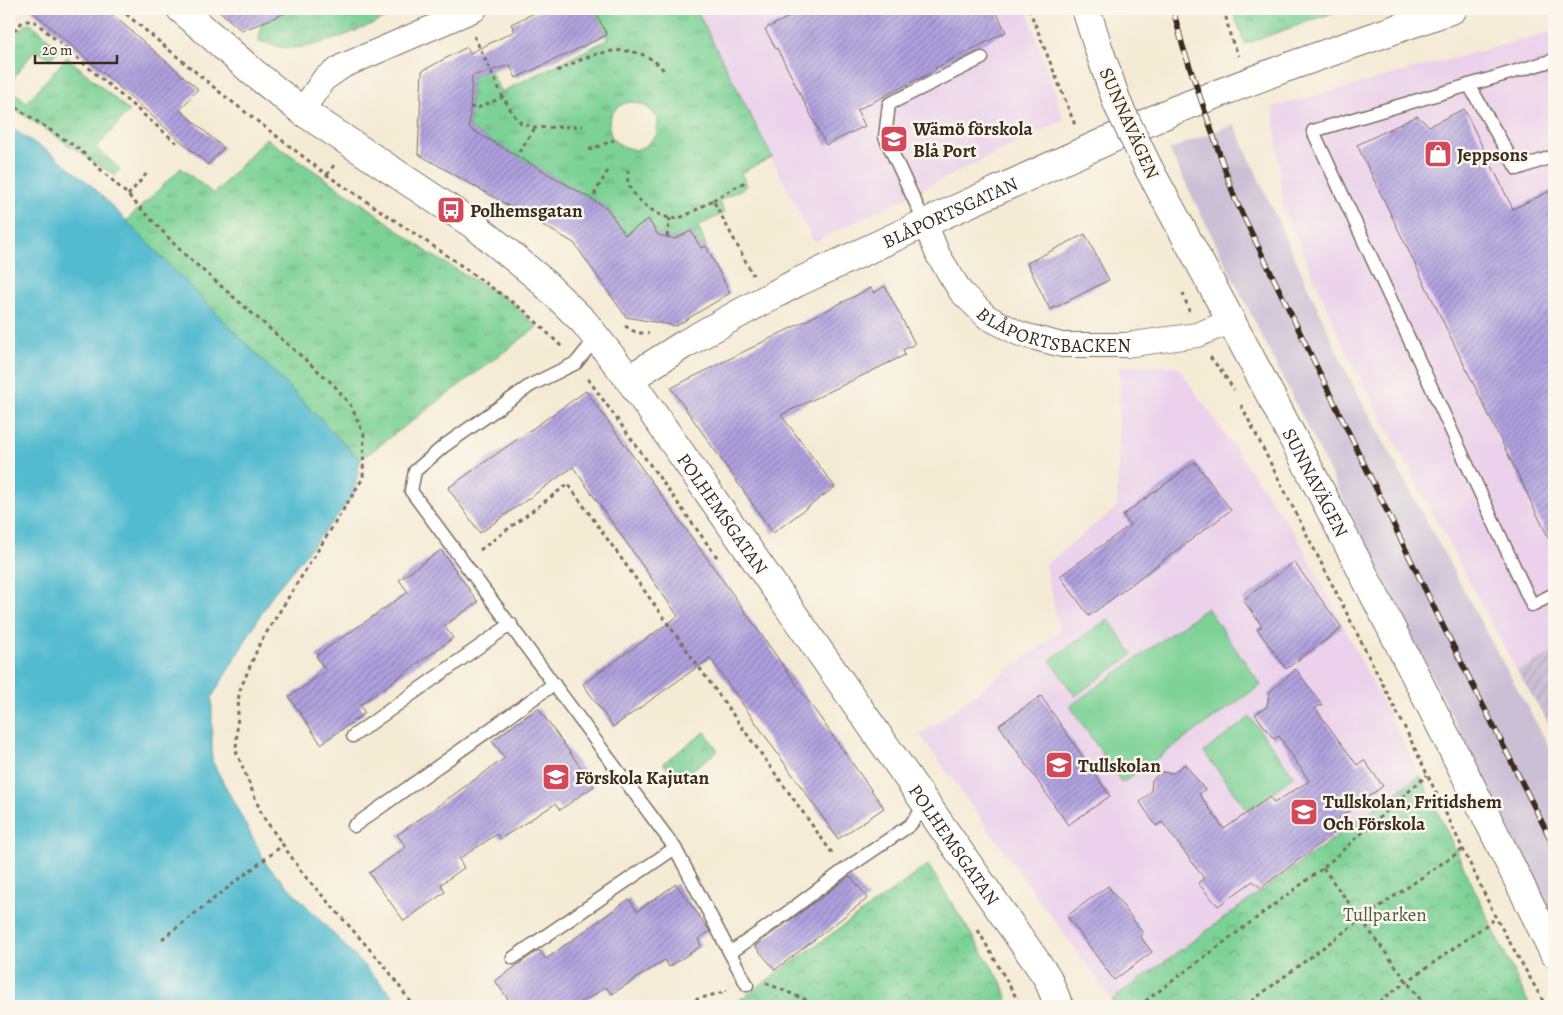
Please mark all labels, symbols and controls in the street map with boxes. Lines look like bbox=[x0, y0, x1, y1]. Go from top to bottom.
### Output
scale bar bbox=[35, 32, 118, 64]
text: 20 m bbox=[42, 40, 73, 60]
street label: SUNNAVÄGEN bbox=[1093, 63, 1165, 184]
place label: Wämö förskola Blå Port bbox=[912, 116, 1034, 164]
school or university icon: Wämö förskola Blå Port bbox=[879, 124, 909, 154]
shop icon: Jeppsons bbox=[1423, 139, 1453, 169]
place label: Jeppsons bbox=[1457, 142, 1528, 168]
street label: BLÅPORTSGATAN bbox=[878, 171, 1022, 255]
bus stop icon: Polhemsgatan bbox=[436, 195, 466, 225]
place label: Polhemsgatan bbox=[470, 198, 583, 224]
street label: BLÅPORTSBACKEN bbox=[970, 302, 1131, 359]
street label: SUNNAVÄGEN bbox=[1276, 424, 1354, 542]
street label: POLHEMSGATAN bbox=[671, 448, 774, 580]
school or university icon: Tullskolan bbox=[1044, 750, 1074, 780]
place label: Tullskolan bbox=[1078, 753, 1161, 779]
school or university icon: Förskola Kajutan bbox=[541, 762, 571, 792]
place label: Förskola Kajutan bbox=[575, 765, 710, 791]
street label: POLHEMSGATAN bbox=[902, 779, 1005, 911]
place label: Tullskolan, Fritidshem Och Förskola bbox=[1323, 789, 1502, 837]
school or university icon: Tullskolan, Fritidshem Och Förskola bbox=[1289, 797, 1319, 827]
park label: Tullparken bbox=[1343, 902, 1427, 928]

